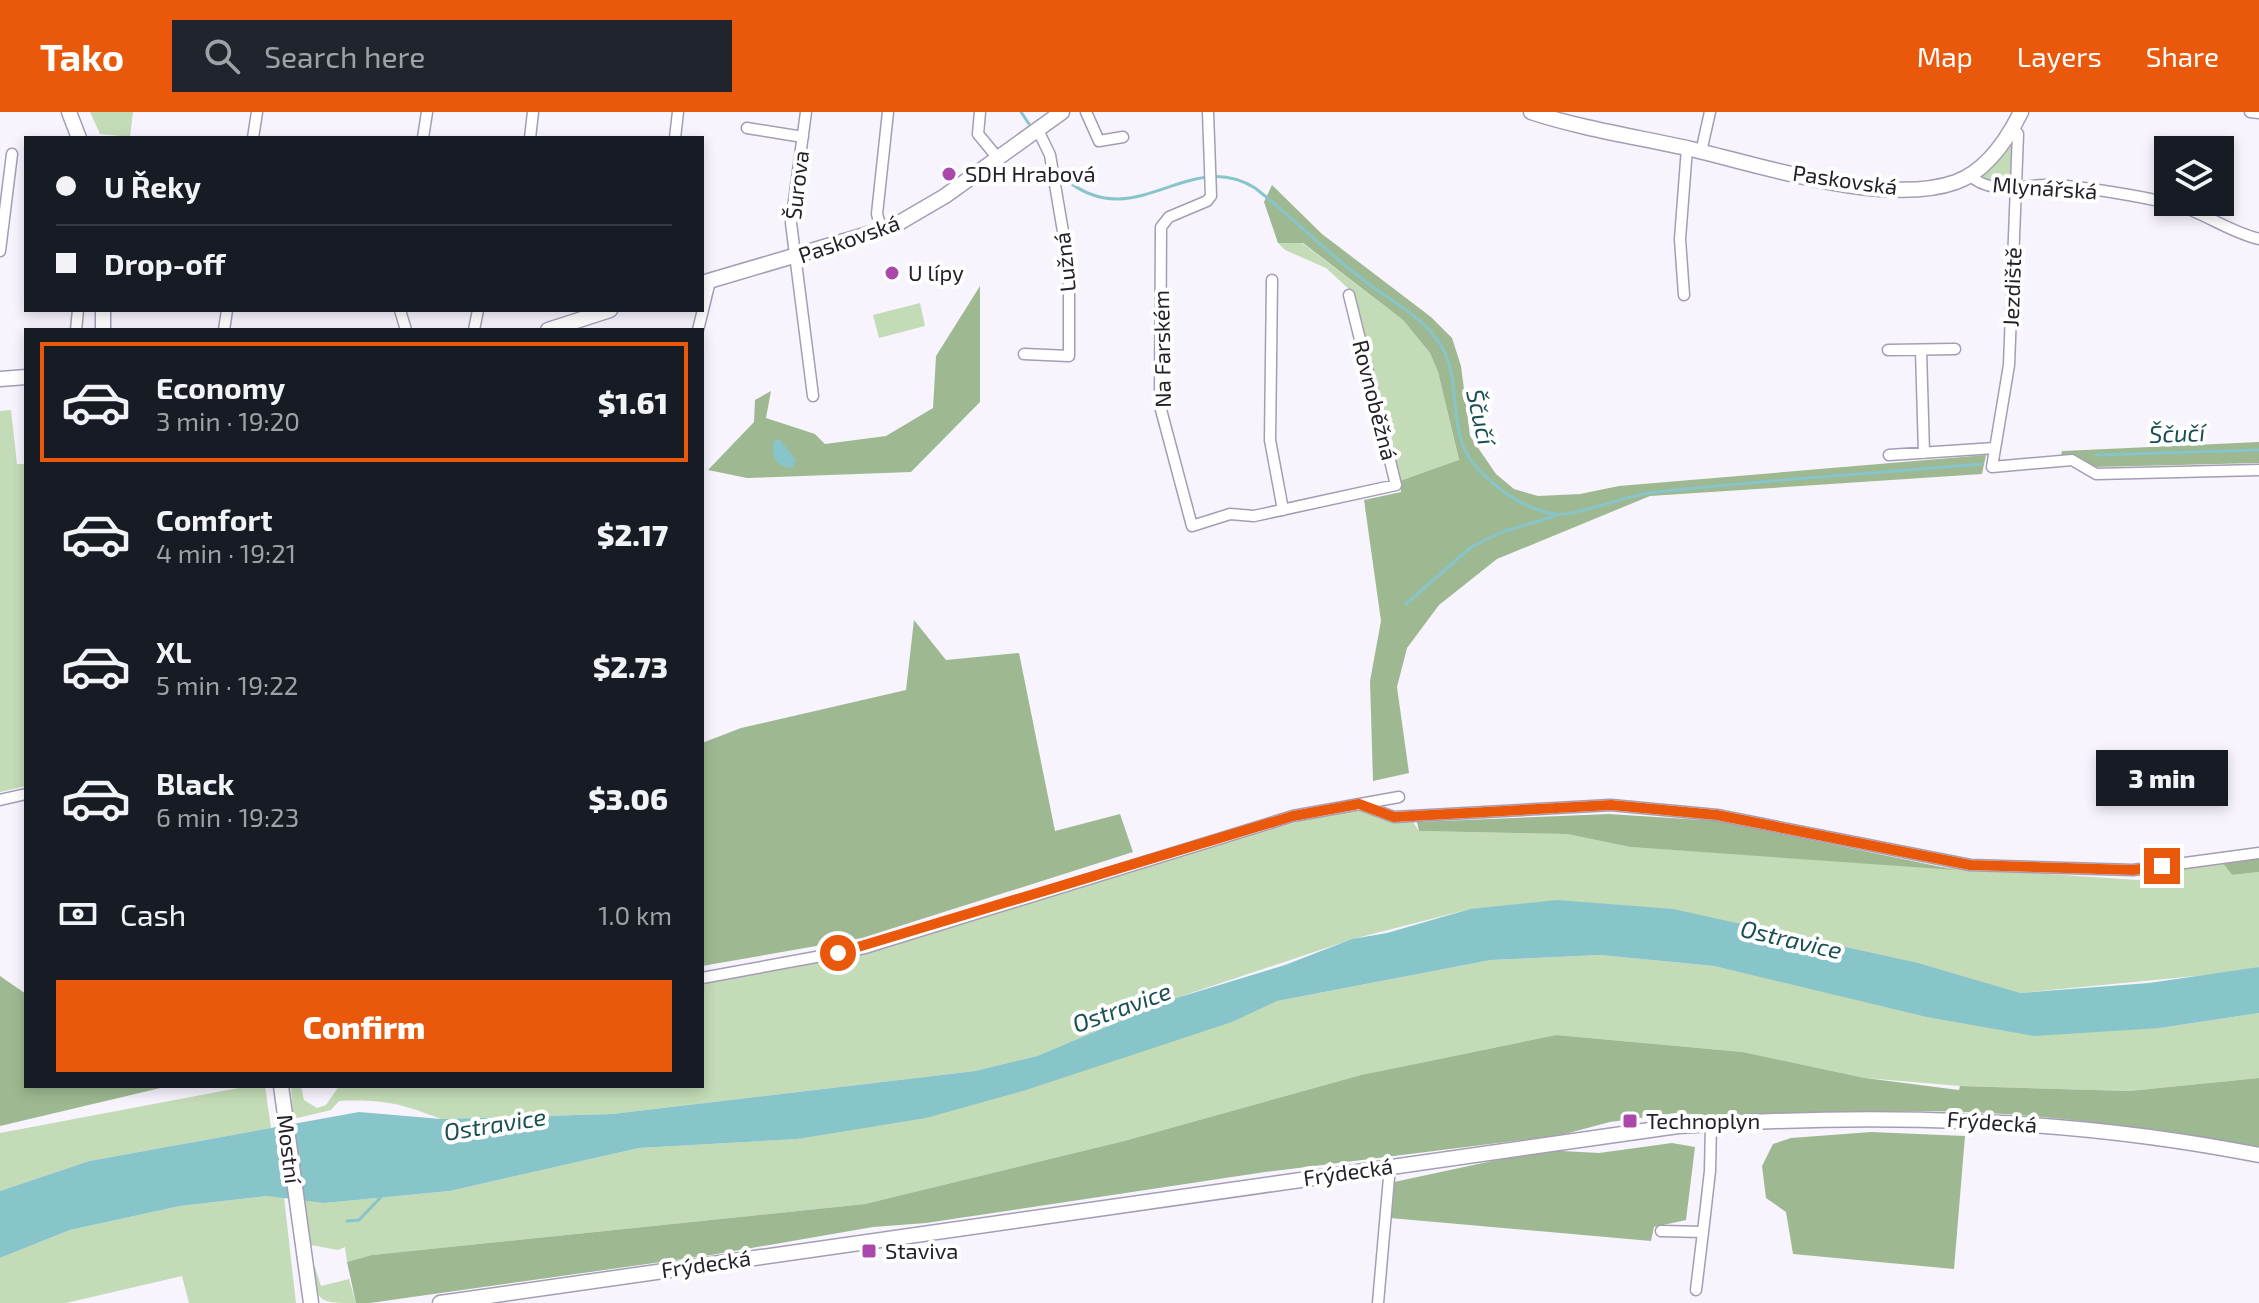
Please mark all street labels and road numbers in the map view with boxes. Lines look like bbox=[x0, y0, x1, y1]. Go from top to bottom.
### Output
street label: Šurova bbox=[779, 149, 813, 221]
street label: Paskovská bbox=[1791, 159, 1899, 199]
street label: Mlynářská bbox=[1992, 170, 2098, 204]
street label: Paskovská bbox=[795, 209, 903, 268]
street label: Lužná bbox=[1048, 231, 1080, 293]
street label: Jezdiště bbox=[1997, 247, 2025, 327]
street label: Na Farském bbox=[1147, 290, 1175, 408]
street label: Rovnoběžná bbox=[1348, 337, 1403, 463]
street label: Frýdecká bbox=[1946, 1105, 2038, 1137]
street label: Mostní bbox=[273, 1113, 307, 1187]
street label: Frýdecká bbox=[1301, 1152, 1394, 1190]
street label: Frýdecká bbox=[659, 1244, 752, 1282]

